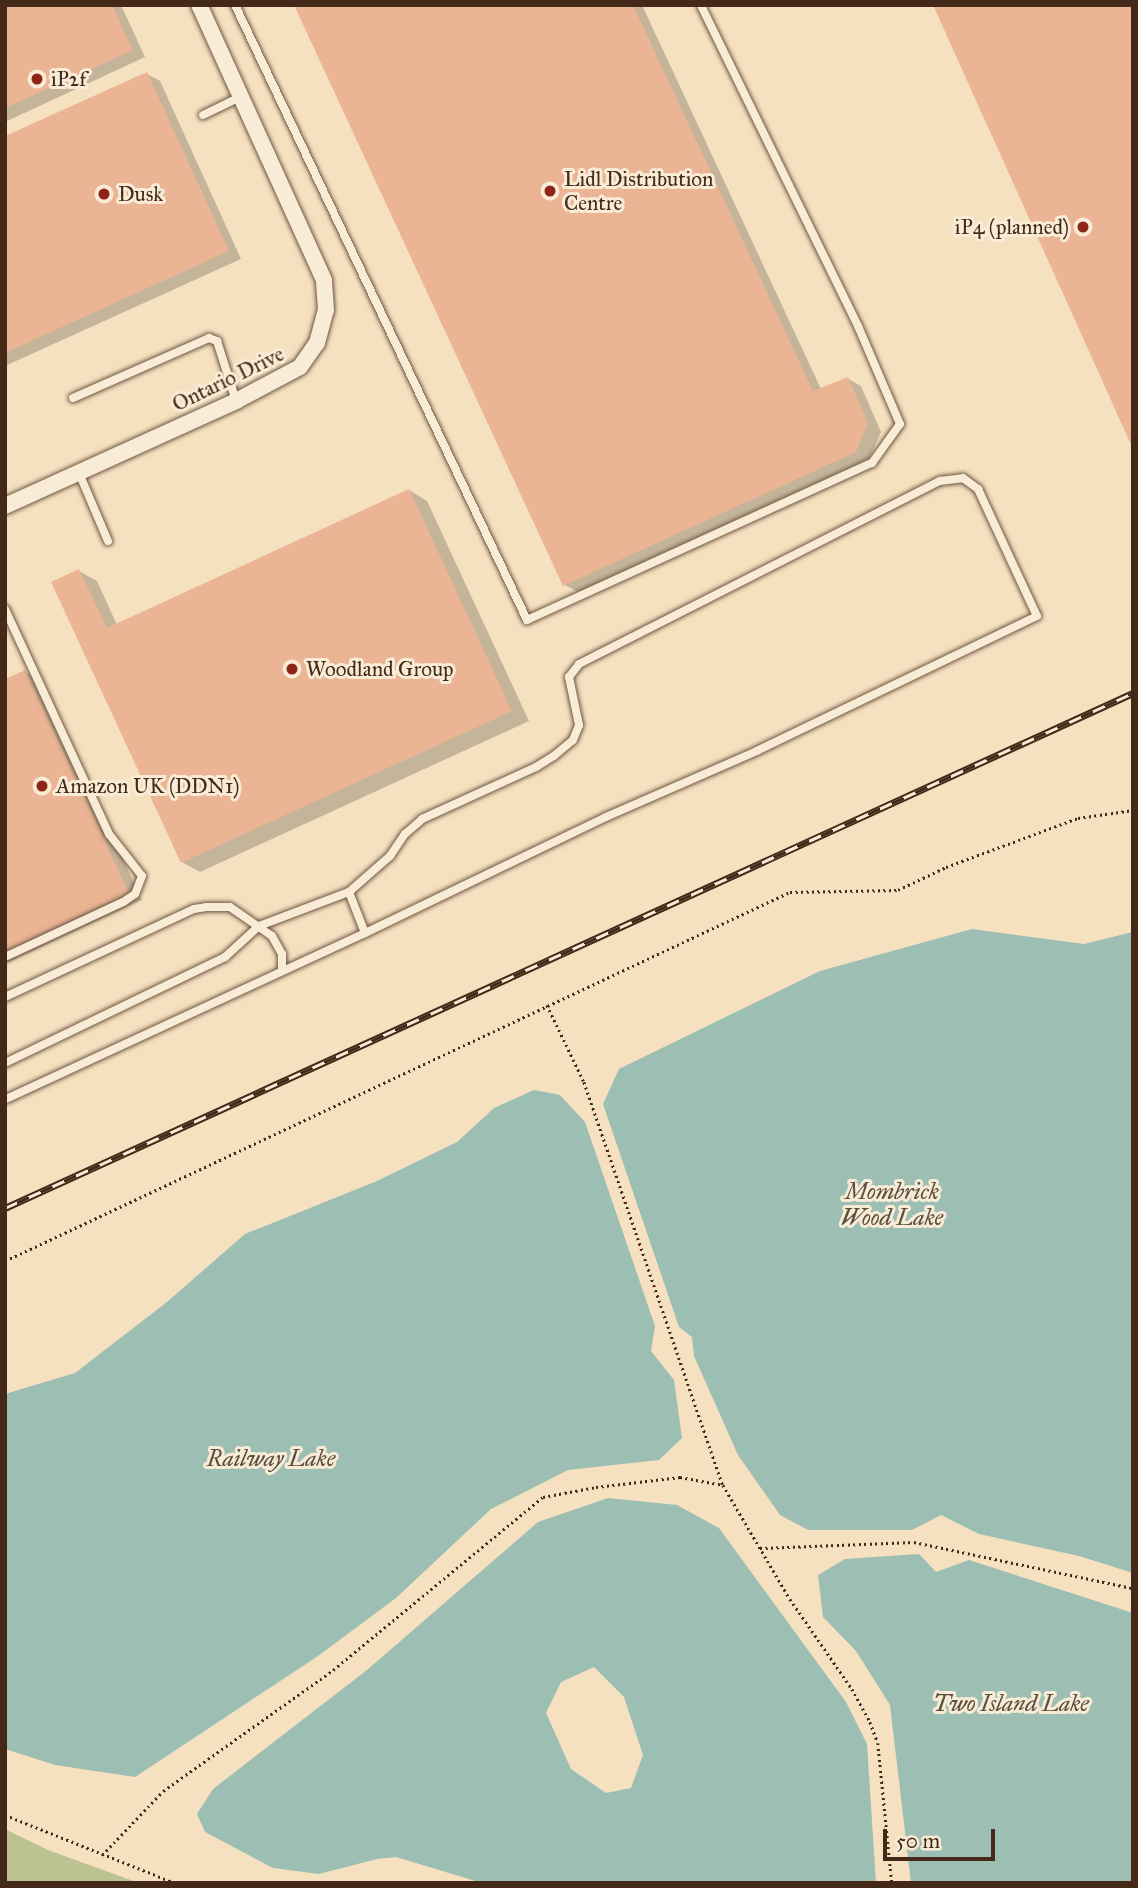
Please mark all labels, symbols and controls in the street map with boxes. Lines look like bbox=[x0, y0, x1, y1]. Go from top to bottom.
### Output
place label: iP2f bbox=[51, 66, 86, 92]
marker: iP2f bbox=[29, 71, 45, 87]
place label: Lidl Distribution Centre bbox=[564, 166, 713, 216]
place label: Dusk bbox=[118, 181, 163, 207]
marker: Lidl Distribution Centre bbox=[542, 183, 558, 199]
marker: Dusk bbox=[96, 186, 112, 202]
place label: iP4 (planned) bbox=[955, 214, 1069, 240]
marker: iP4 (planned) bbox=[1075, 219, 1091, 235]
street label: Ontario Drive bbox=[168, 341, 288, 417]
place label: Woodland Group bbox=[306, 656, 454, 682]
marker: Woodland Group bbox=[284, 661, 300, 677]
place label: Amazon UK (DDN1) bbox=[56, 773, 239, 799]
marker: Amazon UK (DDN1) bbox=[34, 778, 50, 794]
water label: Mombrick Wood Lake bbox=[841, 1177, 943, 1231]
water label: Railway Lake bbox=[207, 1444, 335, 1472]
water label: Two Island Lake bbox=[933, 1689, 1089, 1717]
scale bar bbox=[886, 1814, 998, 1858]
text: 50 m bbox=[896, 1828, 940, 1854]

